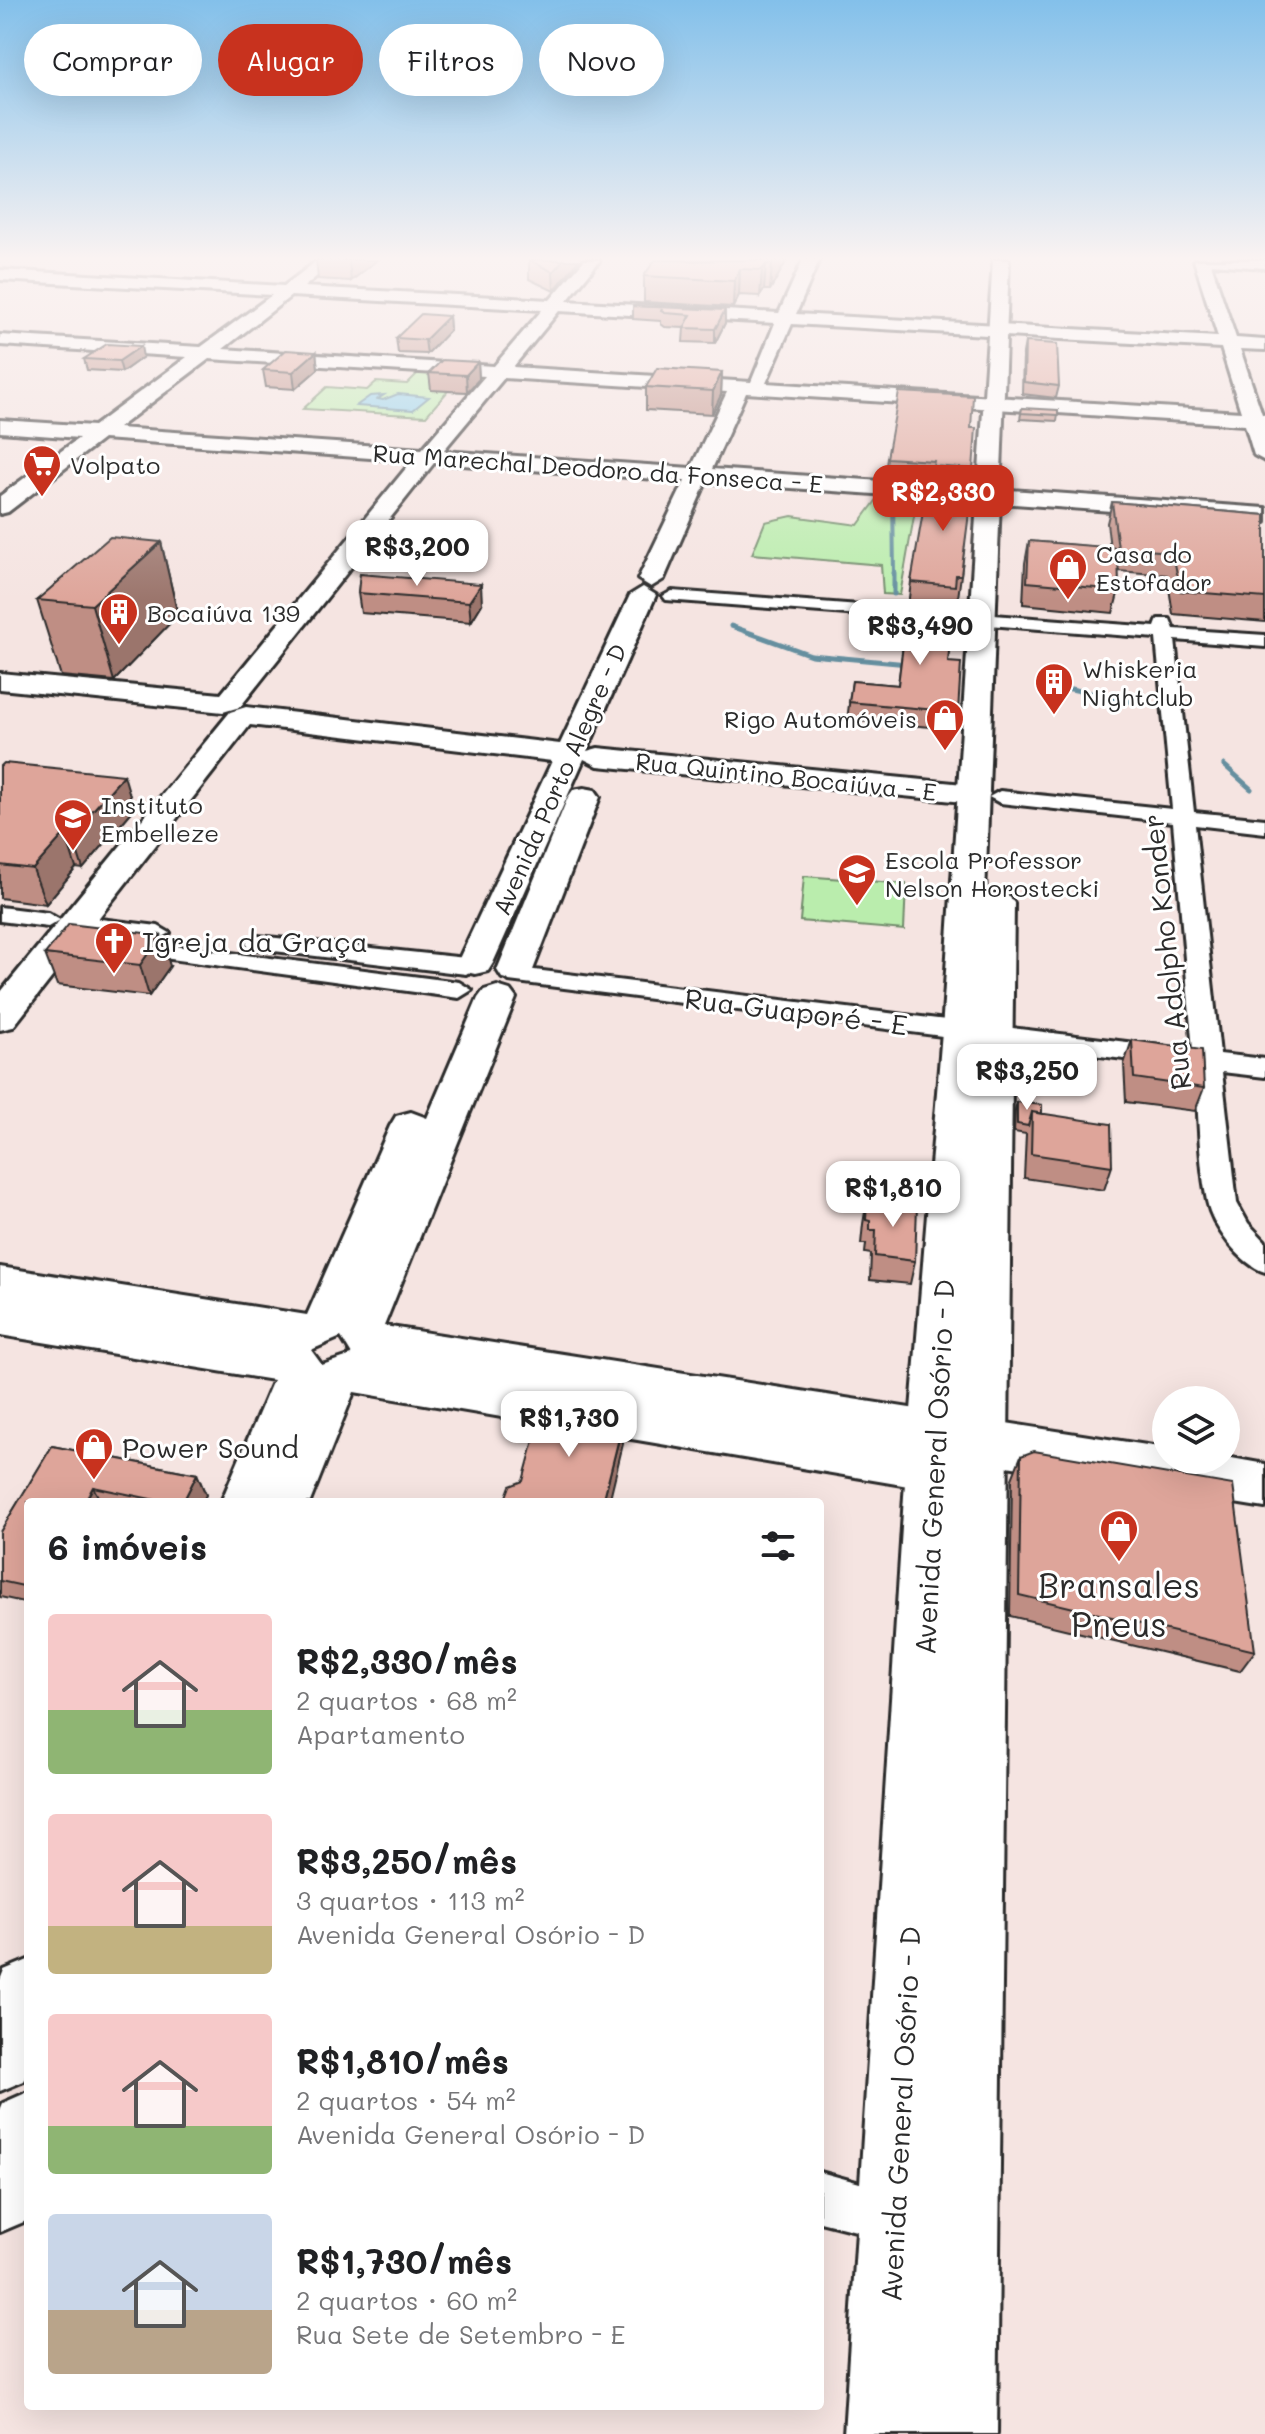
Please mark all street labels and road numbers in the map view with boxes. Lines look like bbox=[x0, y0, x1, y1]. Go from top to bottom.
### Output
street label: Rua Marechal Deodoro da Fonseca - E bbox=[372, 437, 824, 499]
street label: Avenida Porto Alegre - D bbox=[485, 638, 633, 920]
street label: Rua Quintino Bocaiúva - E bbox=[634, 745, 938, 807]
street label: Rua Adolpho Konder bbox=[1134, 812, 1198, 1092]
street label: Rua Guaporé - E bbox=[683, 979, 909, 1043]
street label: Avenida General Osório - D bbox=[906, 1278, 962, 1656]
street label: Avenida General Osório - D bbox=[872, 1925, 928, 2303]

